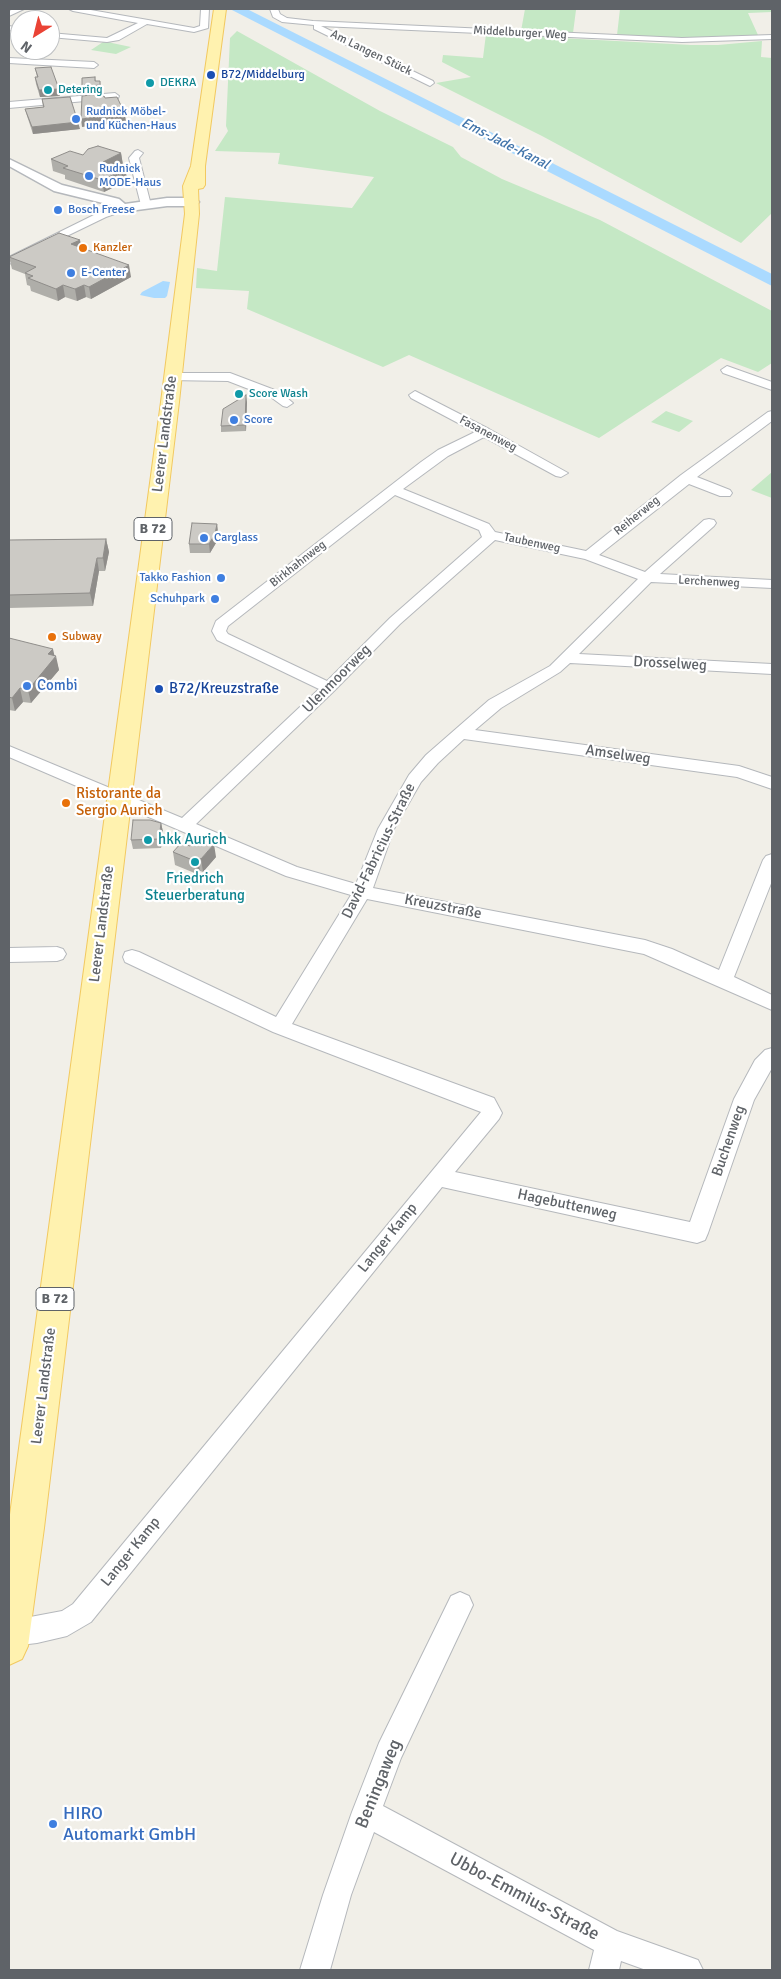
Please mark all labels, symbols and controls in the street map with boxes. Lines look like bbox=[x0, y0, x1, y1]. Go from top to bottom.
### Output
north arrow bbox=[10, 10, 60, 60]
street label: Middelburger Weg bbox=[473, 23, 567, 43]
street label: Am Langen Stück bbox=[328, 27, 414, 79]
text: N bbox=[18, 37, 35, 56]
place label: B72/Middelburg bbox=[221, 68, 305, 82]
marker: B72/Middelburg bbox=[205, 69, 217, 81]
place label: DEKRA bbox=[160, 76, 196, 90]
marker: DEKRA bbox=[144, 77, 156, 89]
place label: Detering bbox=[58, 83, 103, 97]
marker: Detering bbox=[42, 84, 54, 96]
place label: Rudnick Möbel- und Küchen-Haus bbox=[86, 105, 177, 133]
marker: Rudnick Möbel- und Küchen-Haus bbox=[70, 113, 82, 125]
water label: Ems-Jade-Kanal bbox=[458, 115, 552, 173]
place label: Rudnick MODE-Haus bbox=[99, 162, 161, 190]
marker: Rudnick MODE-Haus bbox=[83, 170, 95, 182]
place label: Bosch Freese bbox=[68, 203, 135, 217]
marker: Bosch Freese bbox=[52, 204, 64, 216]
place label: Kanzler bbox=[93, 241, 132, 255]
marker: Kanzler bbox=[77, 242, 89, 254]
place label: E-Center bbox=[81, 266, 126, 280]
marker: E-Center bbox=[65, 267, 77, 279]
street label: Leerer Landstraße bbox=[149, 375, 181, 493]
place label: Score Wash bbox=[249, 387, 308, 401]
marker: Score Wash bbox=[233, 388, 245, 400]
place label: Score bbox=[244, 413, 273, 427]
street label: Fasanenweg bbox=[457, 413, 519, 455]
marker: Score bbox=[228, 414, 240, 426]
street label: Reiherweg bbox=[611, 493, 663, 539]
road number: B 72 bbox=[134, 518, 172, 540]
street label: Taubenweg bbox=[503, 530, 561, 556]
place label: Carglass bbox=[214, 531, 258, 545]
marker: Carglass bbox=[198, 532, 210, 544]
street label: Birkhahnweg bbox=[267, 538, 329, 590]
place label: Takko Fashion bbox=[139, 571, 211, 585]
marker: Takko Fashion bbox=[215, 572, 227, 584]
street label: Lerchenweg bbox=[678, 573, 740, 591]
place label: Schuhpark bbox=[150, 592, 205, 606]
marker: Schuhpark bbox=[209, 593, 221, 605]
place label: Subway bbox=[62, 630, 102, 644]
marker: Subway bbox=[46, 631, 58, 643]
street label: Ulenmoorweg bbox=[299, 641, 375, 717]
street label: Drosselweg bbox=[633, 653, 707, 675]
place label: Combi bbox=[37, 677, 78, 695]
marker: Combi bbox=[21, 680, 33, 692]
place label: B72/Kreuzstraße bbox=[169, 680, 279, 698]
marker: B72/Kreuzstraße bbox=[153, 683, 165, 695]
street label: Amselweg bbox=[584, 742, 652, 768]
street label: David-Fabricius-Straße bbox=[338, 780, 420, 922]
place label: Ristorante da Sergio Aurich bbox=[76, 785, 163, 820]
marker: Ristorante da Sergio Aurich bbox=[60, 797, 72, 809]
place label: hkk Aurich bbox=[158, 831, 227, 849]
marker: hkk Aurich bbox=[142, 834, 154, 846]
marker: Friedrich Steuerberatung bbox=[189, 856, 201, 868]
street label: Leerer Landstraße bbox=[86, 865, 118, 983]
place label: Friedrich Steuerberatung bbox=[145, 870, 245, 905]
street label: Kreuzstraße bbox=[403, 891, 483, 923]
street label: Buchenweg bbox=[708, 1103, 750, 1179]
street label: Hagebuttenweg bbox=[516, 1186, 618, 1224]
street label: Langer Kamp bbox=[355, 1200, 421, 1276]
road number: B 72 bbox=[36, 1288, 74, 1310]
street label: Leerer Landstraße bbox=[28, 1327, 60, 1445]
street label: Langer Kamp bbox=[98, 1514, 164, 1590]
street label: Beningaweg bbox=[351, 1736, 407, 1832]
place label: HIRO Automarkt GmbH bbox=[63, 1803, 196, 1846]
marker: HIRO Automarkt GmbH bbox=[47, 1818, 59, 1830]
street label: Ubbo-Emmius-Straße bbox=[445, 1848, 603, 1946]

